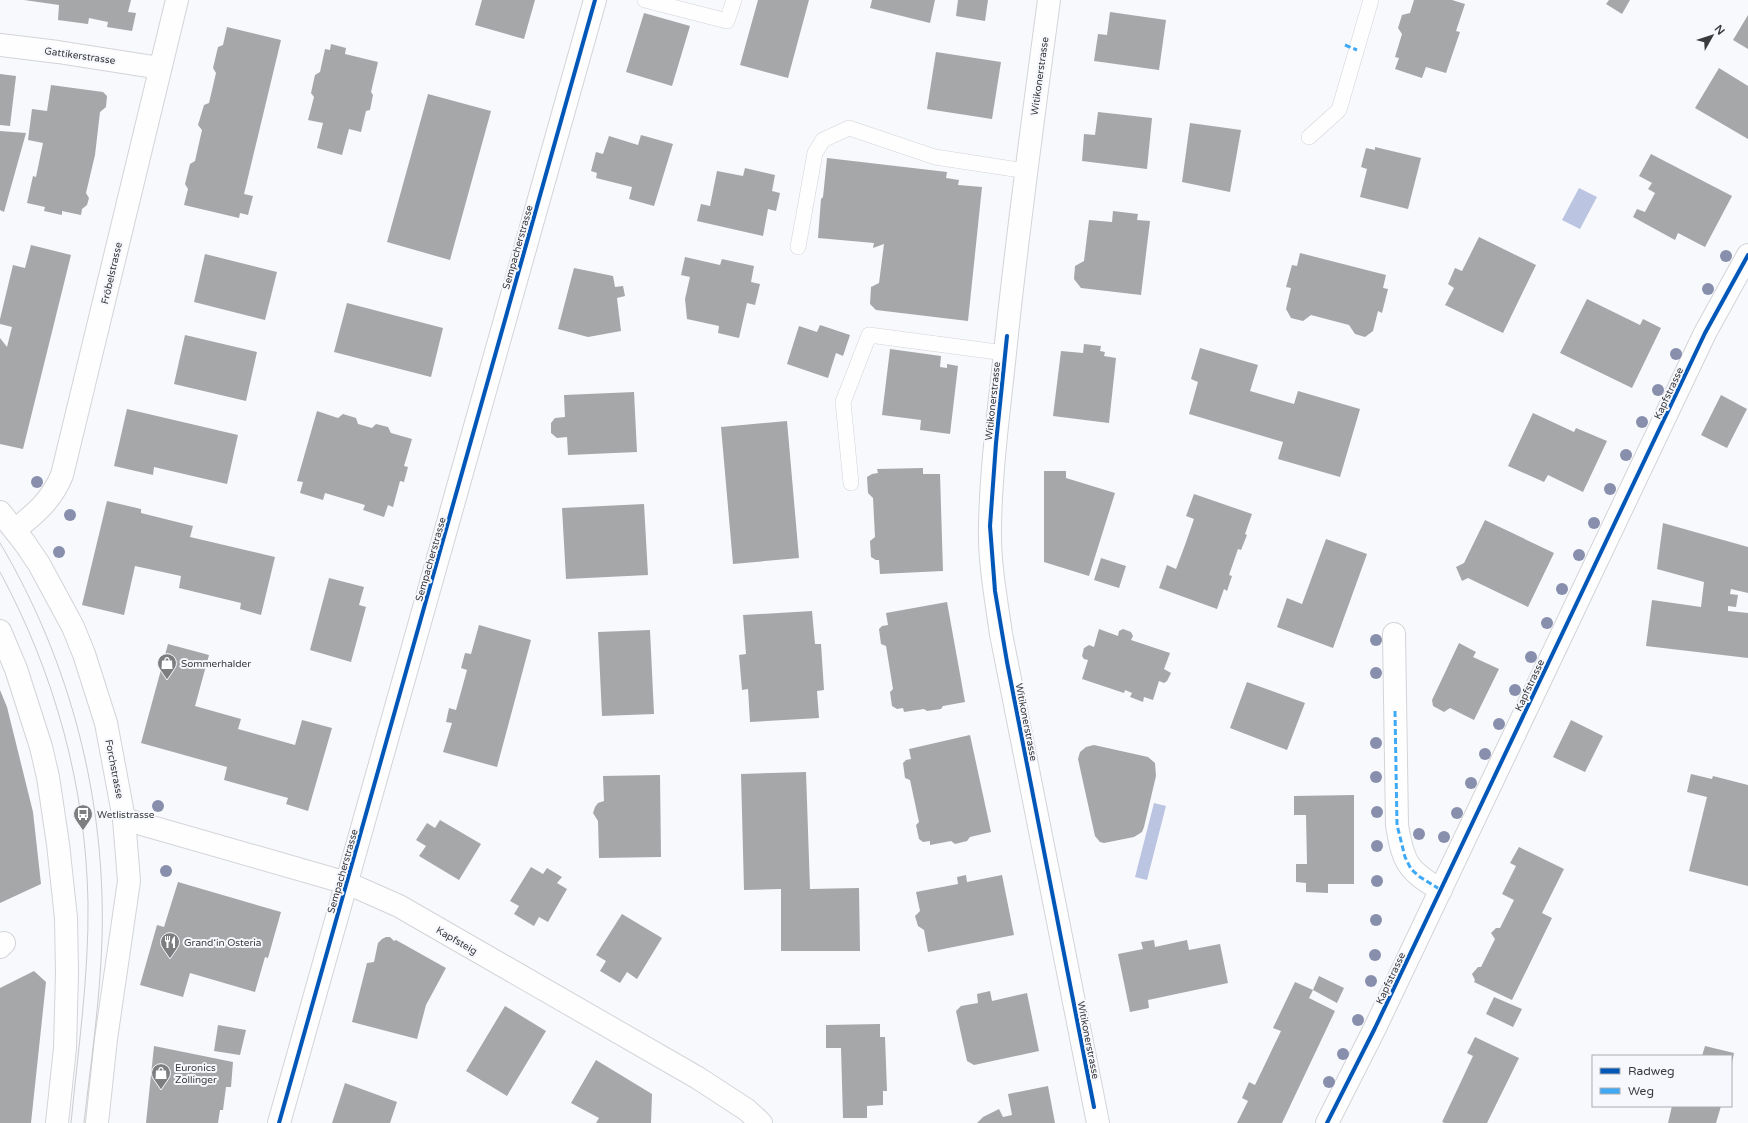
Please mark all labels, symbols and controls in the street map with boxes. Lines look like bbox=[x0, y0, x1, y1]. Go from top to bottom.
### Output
north arrow bbox=[1692, 16, 1732, 56]
text: N bbox=[1712, 22, 1727, 38]
street label: Witikonerstrasse bbox=[1029, 36, 1051, 116]
street label: Gattikerstrasse bbox=[44, 45, 116, 67]
street label: Sempacherstrasse bbox=[500, 203, 536, 291]
street label: Fröbelstrasse bbox=[99, 241, 125, 305]
street label: Witikonerstrasse bbox=[983, 361, 1003, 441]
street label: Kapfstrasse bbox=[1652, 365, 1686, 421]
street label: Sempacherstrasse bbox=[413, 515, 449, 603]
shop icon: Sommerhalder bbox=[156, 652, 178, 680]
street label: Kapfstrasse bbox=[1513, 657, 1547, 713]
place label: Sommerhalder bbox=[181, 658, 251, 670]
street label: Witikonerstrasse bbox=[1013, 682, 1040, 763]
street label: Forchstrasse bbox=[102, 739, 126, 800]
bus stop icon: Wetlistrasse bbox=[72, 803, 94, 831]
place label: Wetlistrasse bbox=[97, 809, 155, 821]
street label: Sempacherstrasse bbox=[325, 827, 361, 915]
street label: Kapfsteig bbox=[434, 924, 479, 957]
restaurant icon: Grand‘in Osteria bbox=[159, 931, 181, 959]
place label: Grand‘in Osteria bbox=[184, 937, 261, 949]
street label: Kapfstrasse bbox=[1374, 950, 1408, 1006]
street label: Witikonerstrasse bbox=[1075, 1000, 1102, 1081]
legend bbox=[1592, 1055, 1732, 1107]
shop icon: Euronics Zollinger bbox=[150, 1062, 172, 1090]
place label: Euronics Zollinger bbox=[175, 1062, 217, 1086]
text: Radweg bbox=[1628, 1064, 1675, 1078]
text: Weg bbox=[1628, 1084, 1654, 1098]

